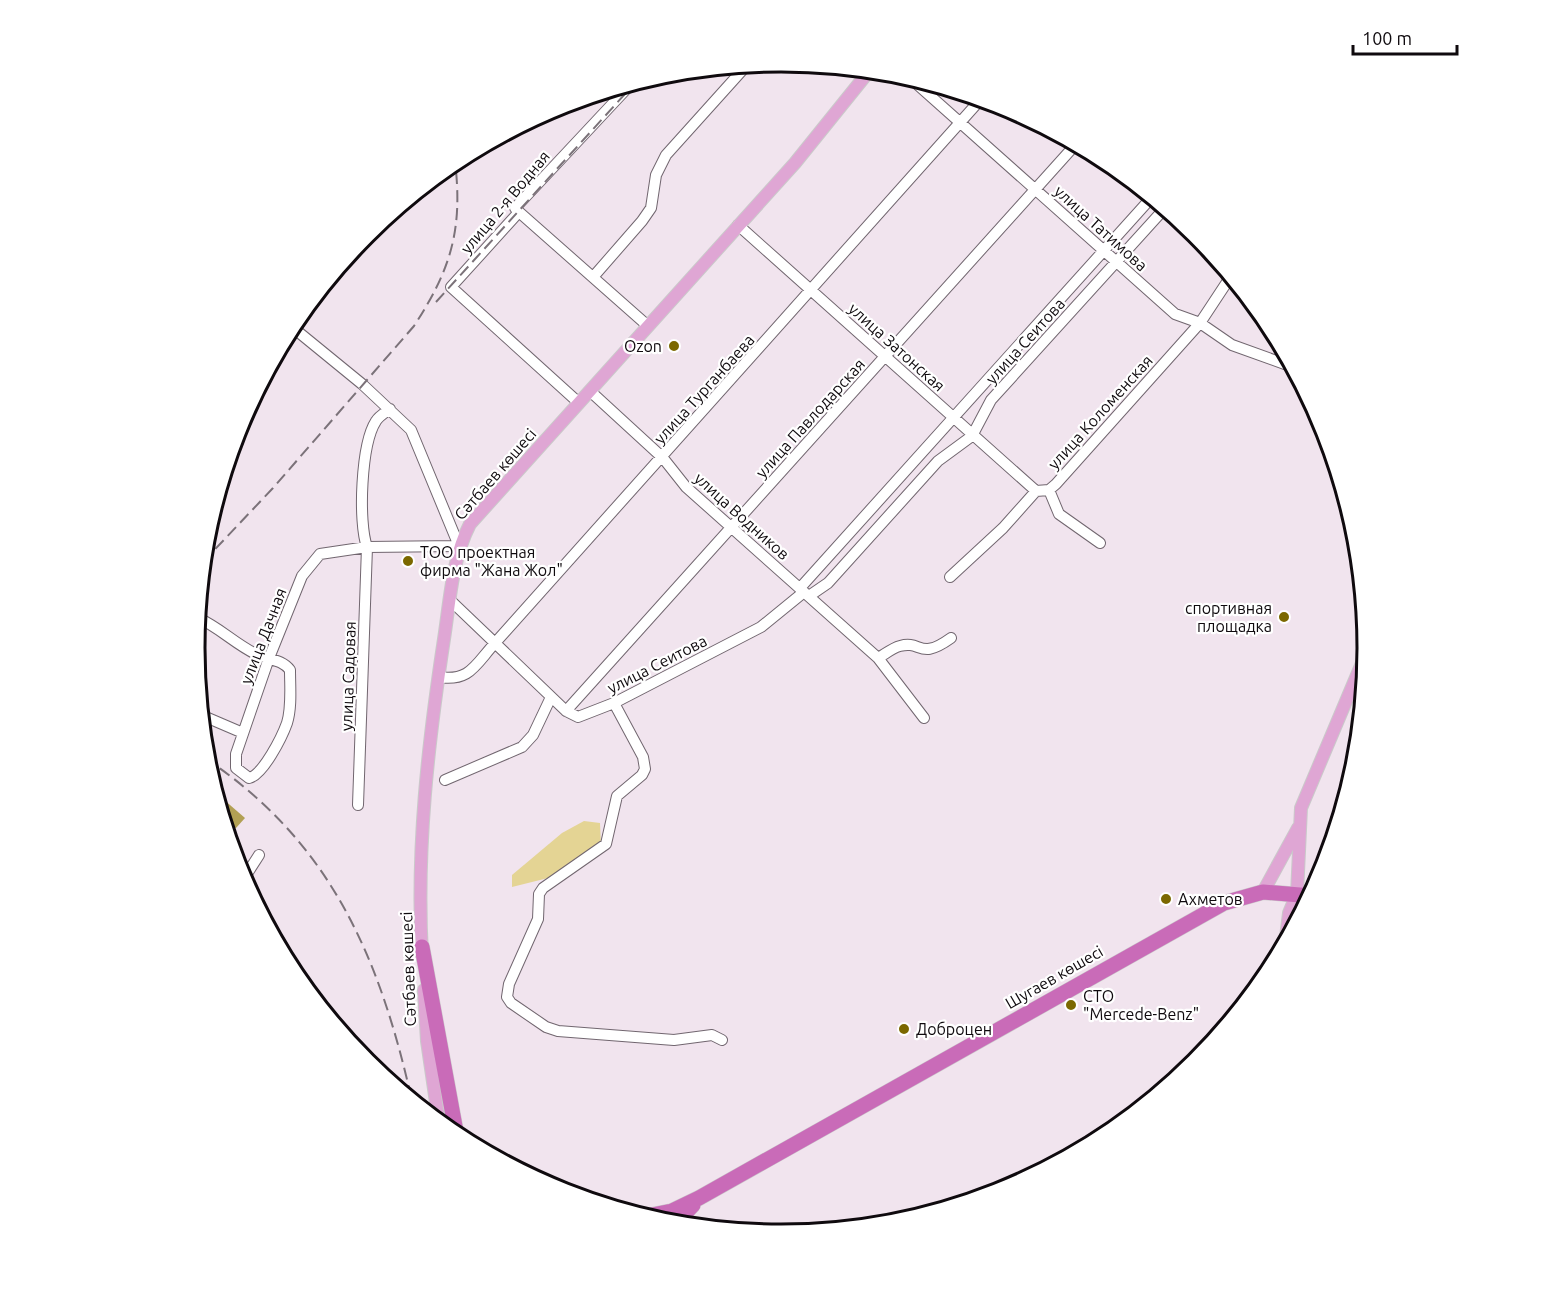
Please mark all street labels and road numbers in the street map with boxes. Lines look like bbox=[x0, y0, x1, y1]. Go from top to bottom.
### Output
street label: улица 2-я Водная bbox=[457, 147, 553, 257]
street label: улица Татимова bbox=[1051, 182, 1151, 274]
street label: улица Сеитова bbox=[982, 294, 1068, 388]
street label: улица Затонская bbox=[845, 299, 949, 395]
street label: улица Турганбаева bbox=[650, 331, 758, 447]
street label: улица Коломенская bbox=[1044, 351, 1156, 473]
street label: улица Павлодарская bbox=[752, 355, 868, 481]
street label: Сәтбаев көшесі bbox=[450, 425, 540, 523]
street label: улица Водников bbox=[691, 469, 793, 563]
street label: улица Дачная bbox=[236, 585, 290, 687]
street label: улица Садовая bbox=[337, 621, 359, 731]
street label: улица Сеитова bbox=[604, 631, 710, 697]
street label: Сәтбаев көшесі bbox=[397, 911, 419, 1027]
street label: Шугаев көшесі bbox=[1002, 942, 1106, 1012]

